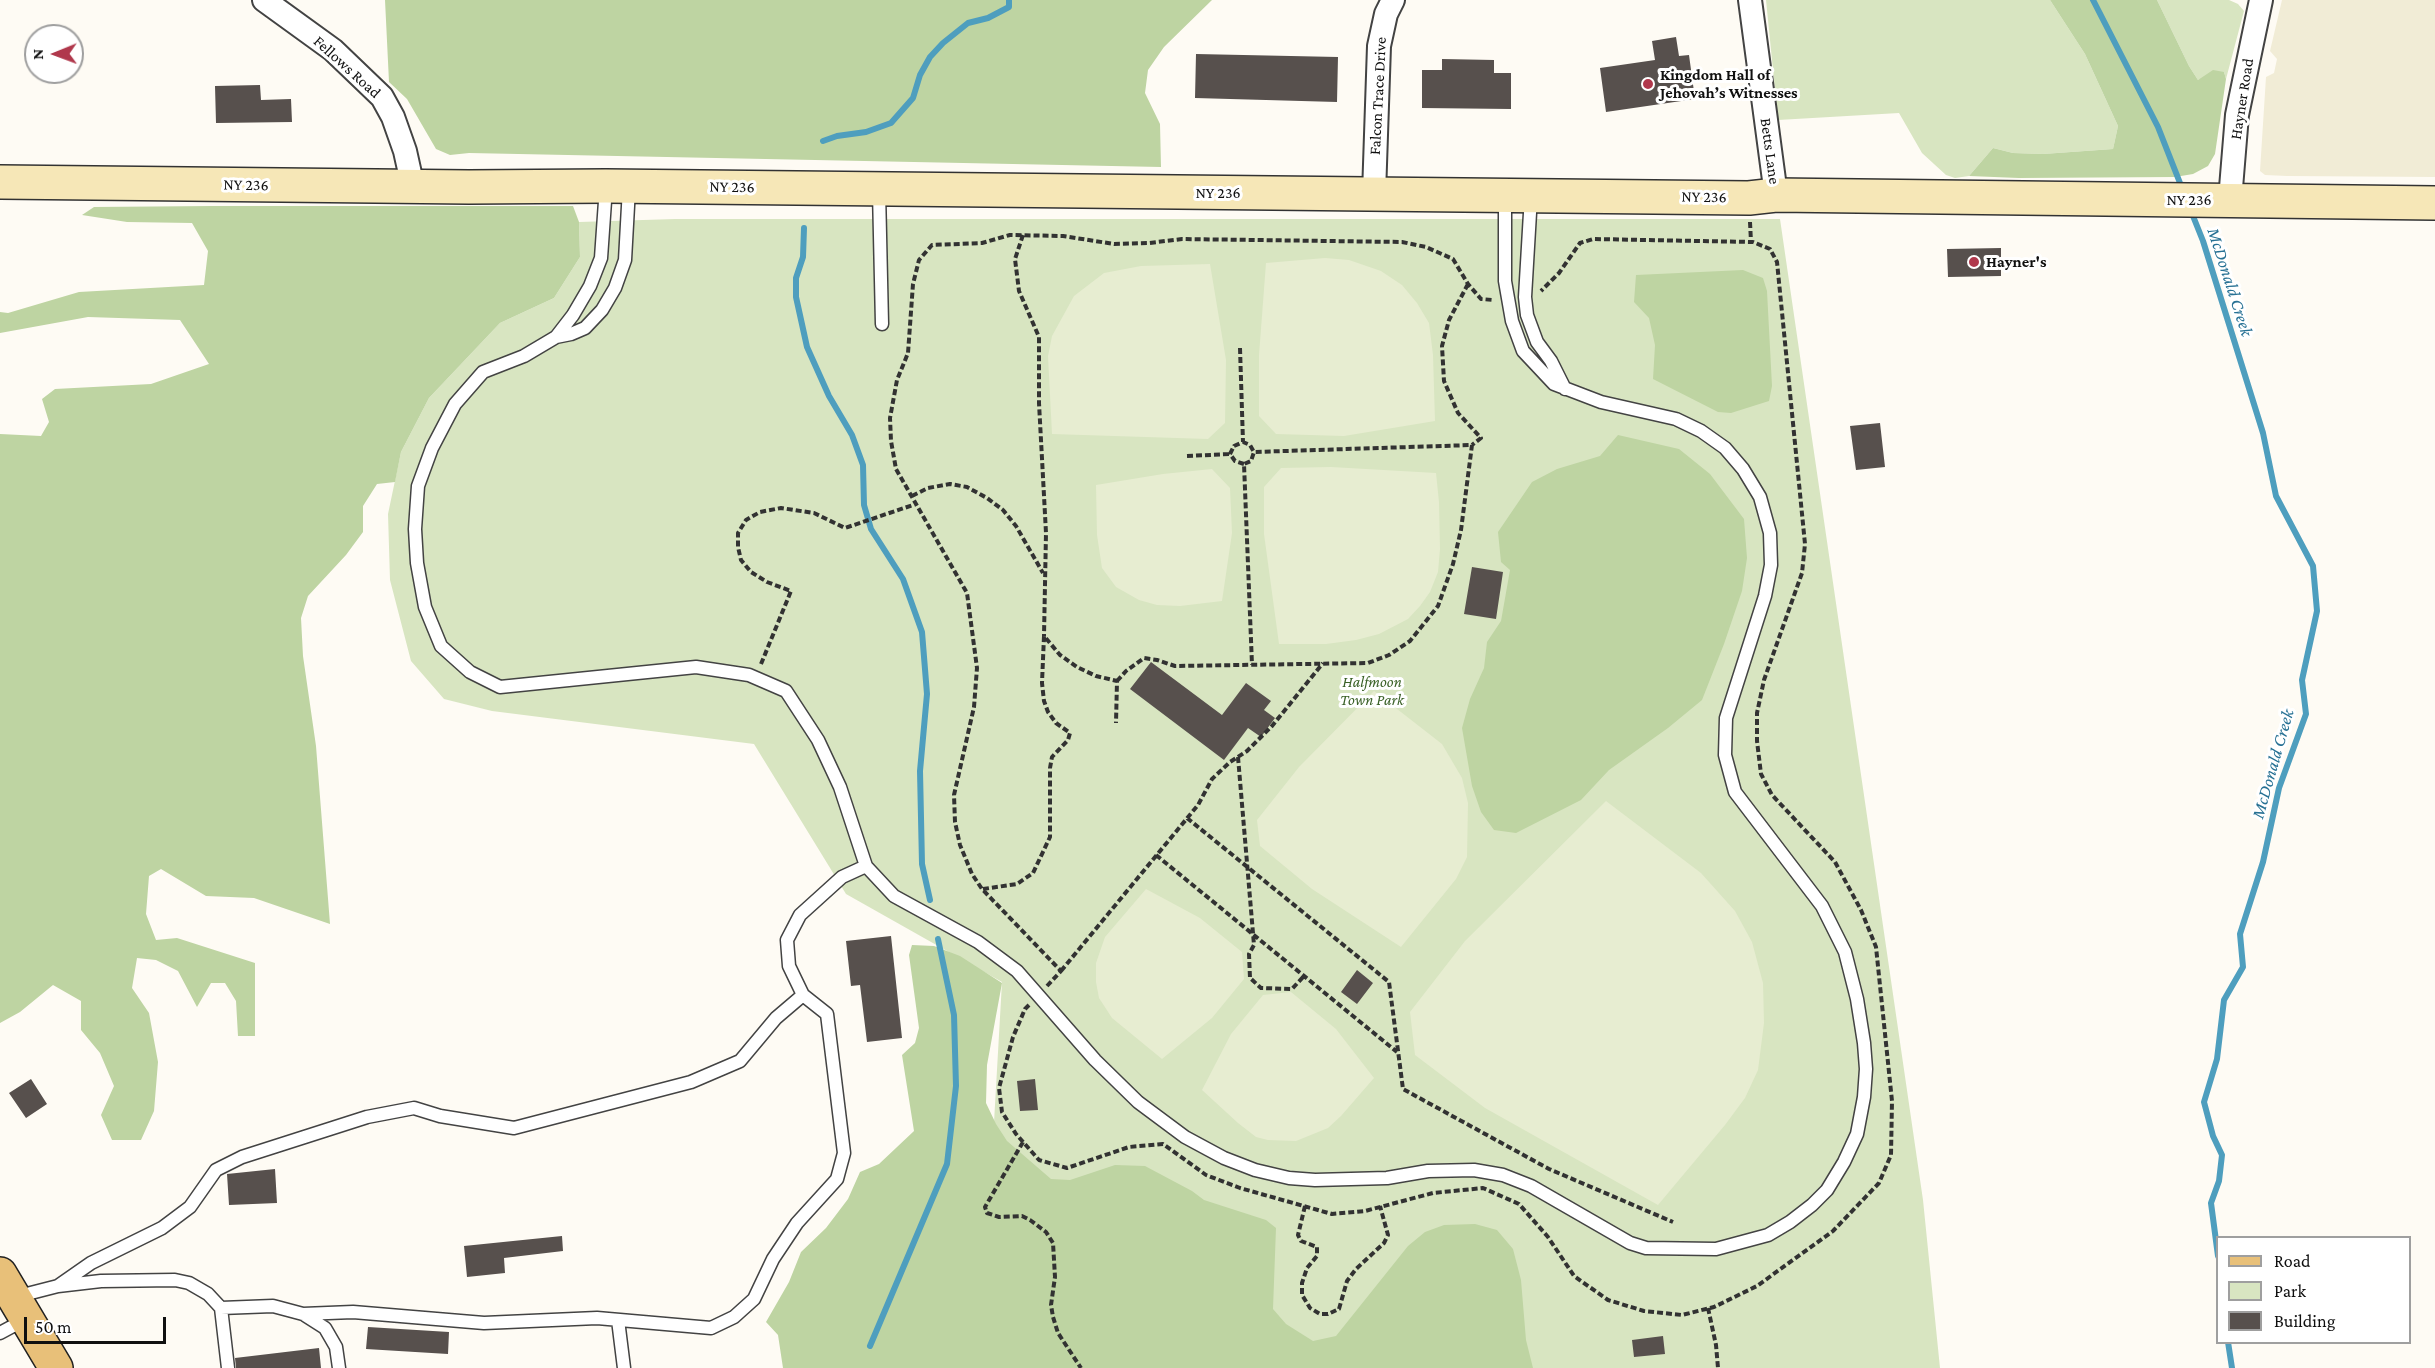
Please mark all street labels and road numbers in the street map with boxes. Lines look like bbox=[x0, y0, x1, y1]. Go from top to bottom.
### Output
street label: Fellows Road bbox=[309, 32, 385, 102]
street label: Falcon Trace Drive bbox=[1365, 37, 1391, 155]
street label: Hayner Road bbox=[2226, 57, 2258, 141]
street label: Betts Lane bbox=[1756, 117, 1784, 185]
street label: NY 236 bbox=[223, 175, 269, 195]
street label: NY 236 bbox=[709, 177, 755, 197]
street label: NY 236 bbox=[1195, 183, 1241, 203]
street label: NY 236 bbox=[1681, 187, 1727, 207]
street label: NY 236 bbox=[2166, 190, 2212, 210]

